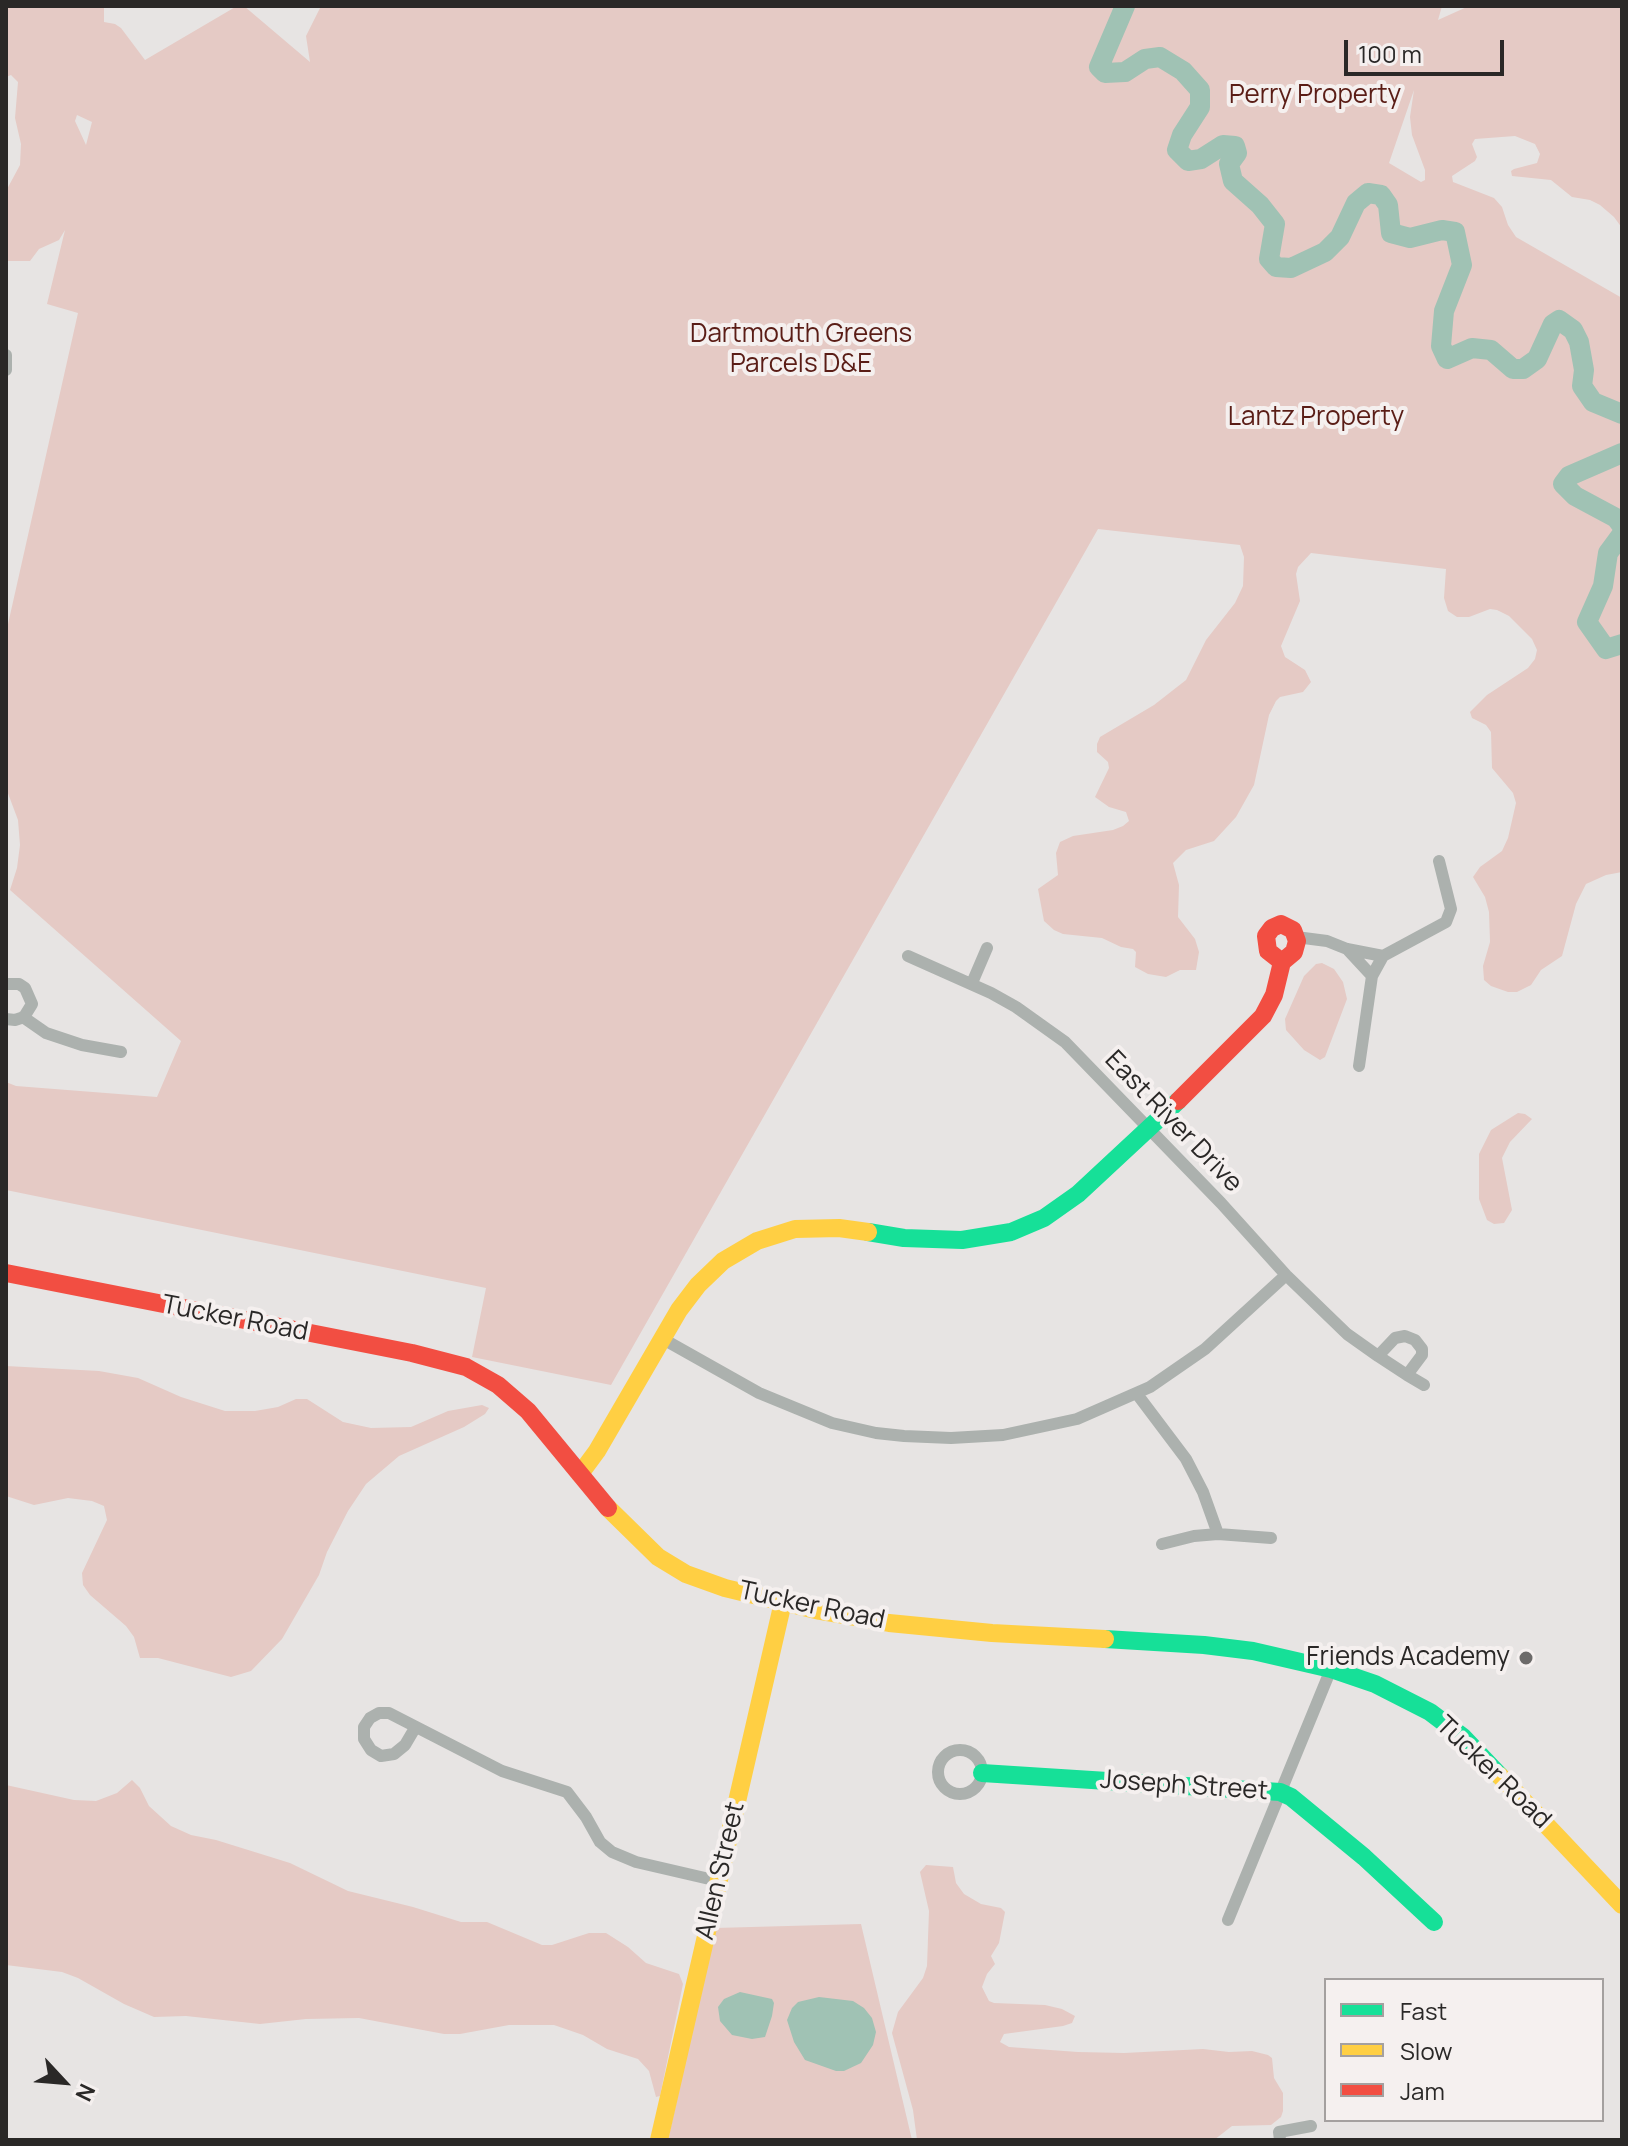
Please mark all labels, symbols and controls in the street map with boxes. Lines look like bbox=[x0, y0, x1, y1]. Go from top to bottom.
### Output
scale bar bbox=[1348, 24, 1508, 74]
text: 100 m bbox=[1358, 37, 1422, 70]
park label: Perry Property bbox=[1229, 80, 1401, 112]
park label: Dartmouth Greens Parcels D&E bbox=[690, 319, 912, 380]
park label: Lantz Property bbox=[1228, 402, 1404, 434]
street label: East River Drive bbox=[1098, 1045, 1248, 1199]
street label: Tucker Road bbox=[159, 1290, 311, 1348]
street label: Tucker Road bbox=[736, 1575, 888, 1637]
place label: Friends Academy bbox=[1306, 1642, 1510, 1674]
marker: Friends Academy bbox=[1517, 1649, 1535, 1667]
street label: Tucker Road bbox=[1429, 1710, 1557, 1836]
street label: Joseph Street bbox=[1099, 1765, 1269, 1807]
street label: Allen Street bbox=[690, 1799, 752, 1943]
legend bbox=[1324, 1978, 1604, 2122]
text: Fast bbox=[1400, 1994, 1447, 2027]
text: Slow bbox=[1400, 2034, 1453, 2067]
north arrow bbox=[24, 2042, 104, 2122]
text: Jam bbox=[1400, 2074, 1445, 2107]
text: N bbox=[69, 2079, 103, 2106]

